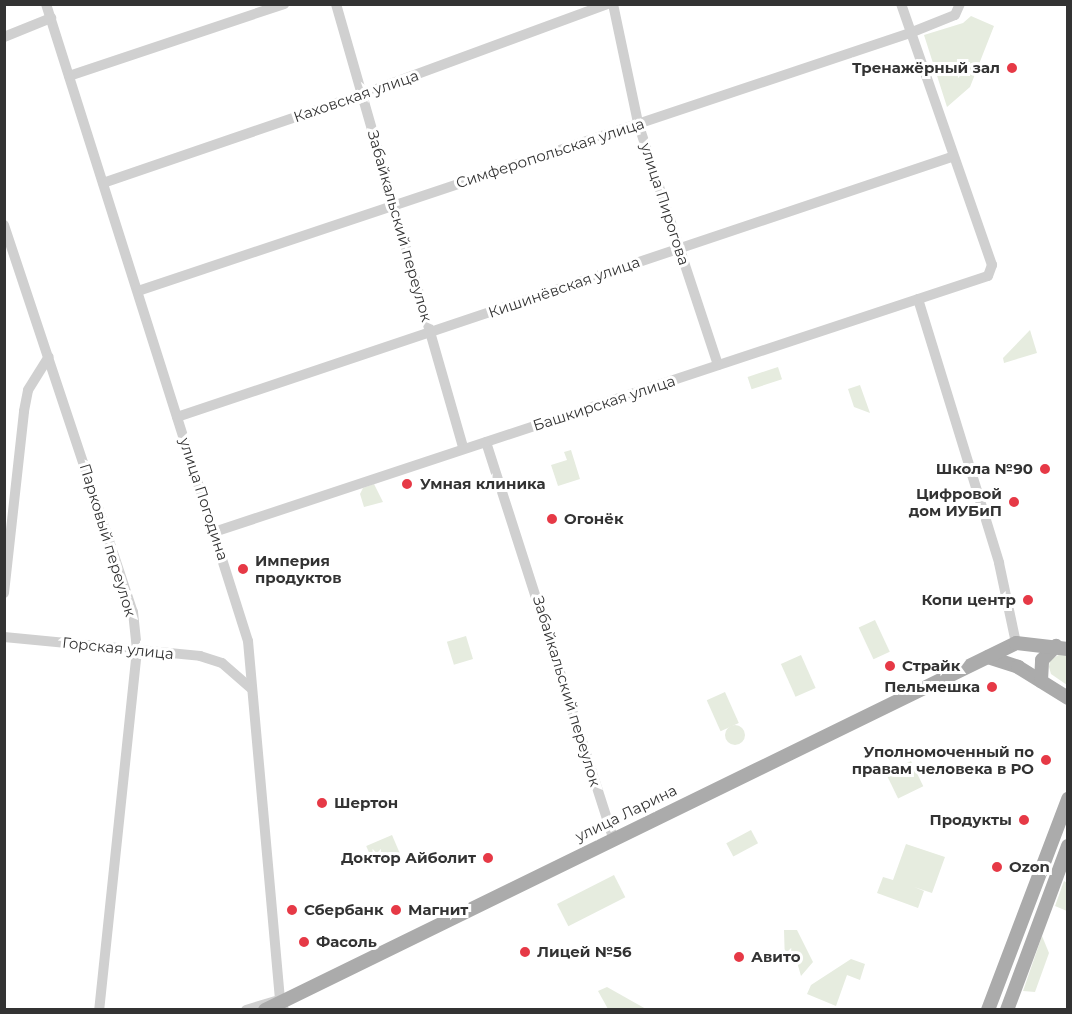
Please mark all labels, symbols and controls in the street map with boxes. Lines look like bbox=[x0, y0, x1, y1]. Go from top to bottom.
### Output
place label: Тренажёрный зал bbox=[852, 59, 1000, 77]
marker: Тренажёрный зал bbox=[1005, 61, 1019, 75]
street label: Каховская улица bbox=[291, 66, 421, 126]
street label: Симферопольская улица bbox=[454, 114, 646, 192]
street label: Забайкальский переулок bbox=[364, 128, 436, 324]
street label: улица Пирогова bbox=[637, 141, 693, 267]
street label: Кишинёвская улица bbox=[486, 253, 642, 321]
street label: Башкирская улица bbox=[531, 371, 677, 435]
street label: улица Погодина bbox=[176, 435, 232, 563]
place label: Школа №90 bbox=[936, 460, 1033, 478]
street label: Парковый переулок bbox=[76, 461, 140, 619]
marker: Школа №90 bbox=[1038, 462, 1052, 476]
marker: Умная клиника bbox=[398, 475, 416, 493]
place label: Умная клиника bbox=[420, 475, 546, 493]
place label: Цифровой дом ИУБиП bbox=[909, 484, 1002, 519]
marker: Цифровой дом ИУБиП bbox=[1007, 495, 1021, 509]
place label: Огонёк bbox=[564, 510, 624, 528]
marker: Огонёк bbox=[545, 512, 559, 526]
place label: Империя продуктов bbox=[255, 551, 341, 586]
marker: Империя продуктов bbox=[236, 562, 250, 576]
place label: Копи центр bbox=[921, 591, 1016, 609]
street label: Забайкальский переулок bbox=[529, 593, 605, 789]
marker: Копи центр bbox=[1021, 593, 1035, 607]
street label: Горская улица bbox=[61, 633, 175, 663]
place label: Страйк bbox=[902, 657, 960, 675]
marker: Страйк bbox=[883, 659, 897, 673]
place label: Пельмешка bbox=[884, 678, 980, 696]
marker: Пельмешка bbox=[985, 680, 999, 694]
place label: Уполномоченный по правам человека в РО bbox=[852, 742, 1034, 777]
marker: Уполномоченный по правам человека в РО bbox=[1039, 753, 1053, 767]
street label: улица Ларина bbox=[572, 781, 680, 845]
place label: Шертон bbox=[334, 794, 398, 812]
marker: Шертон bbox=[315, 796, 329, 810]
place label: Продукты bbox=[930, 811, 1012, 829]
marker: Продукты bbox=[1017, 813, 1031, 827]
place label: Доктор Айболит bbox=[341, 849, 476, 867]
marker: Доктор Айболит bbox=[481, 851, 495, 865]
place label: Ozon bbox=[1009, 858, 1050, 876]
marker: Ozon bbox=[990, 860, 1004, 874]
place label: Сбербанк bbox=[304, 901, 384, 919]
place label: Магнит bbox=[408, 901, 468, 919]
marker: Сбербанк bbox=[285, 903, 299, 917]
marker: Магнит bbox=[389, 903, 403, 917]
place label: Фасоль bbox=[316, 933, 377, 951]
marker: Фасоль bbox=[297, 935, 311, 949]
place label: Лицей №56 bbox=[537, 943, 631, 961]
marker: Лицей №56 bbox=[518, 945, 532, 959]
place label: Авито bbox=[751, 948, 800, 966]
marker: Авито bbox=[732, 950, 746, 964]

